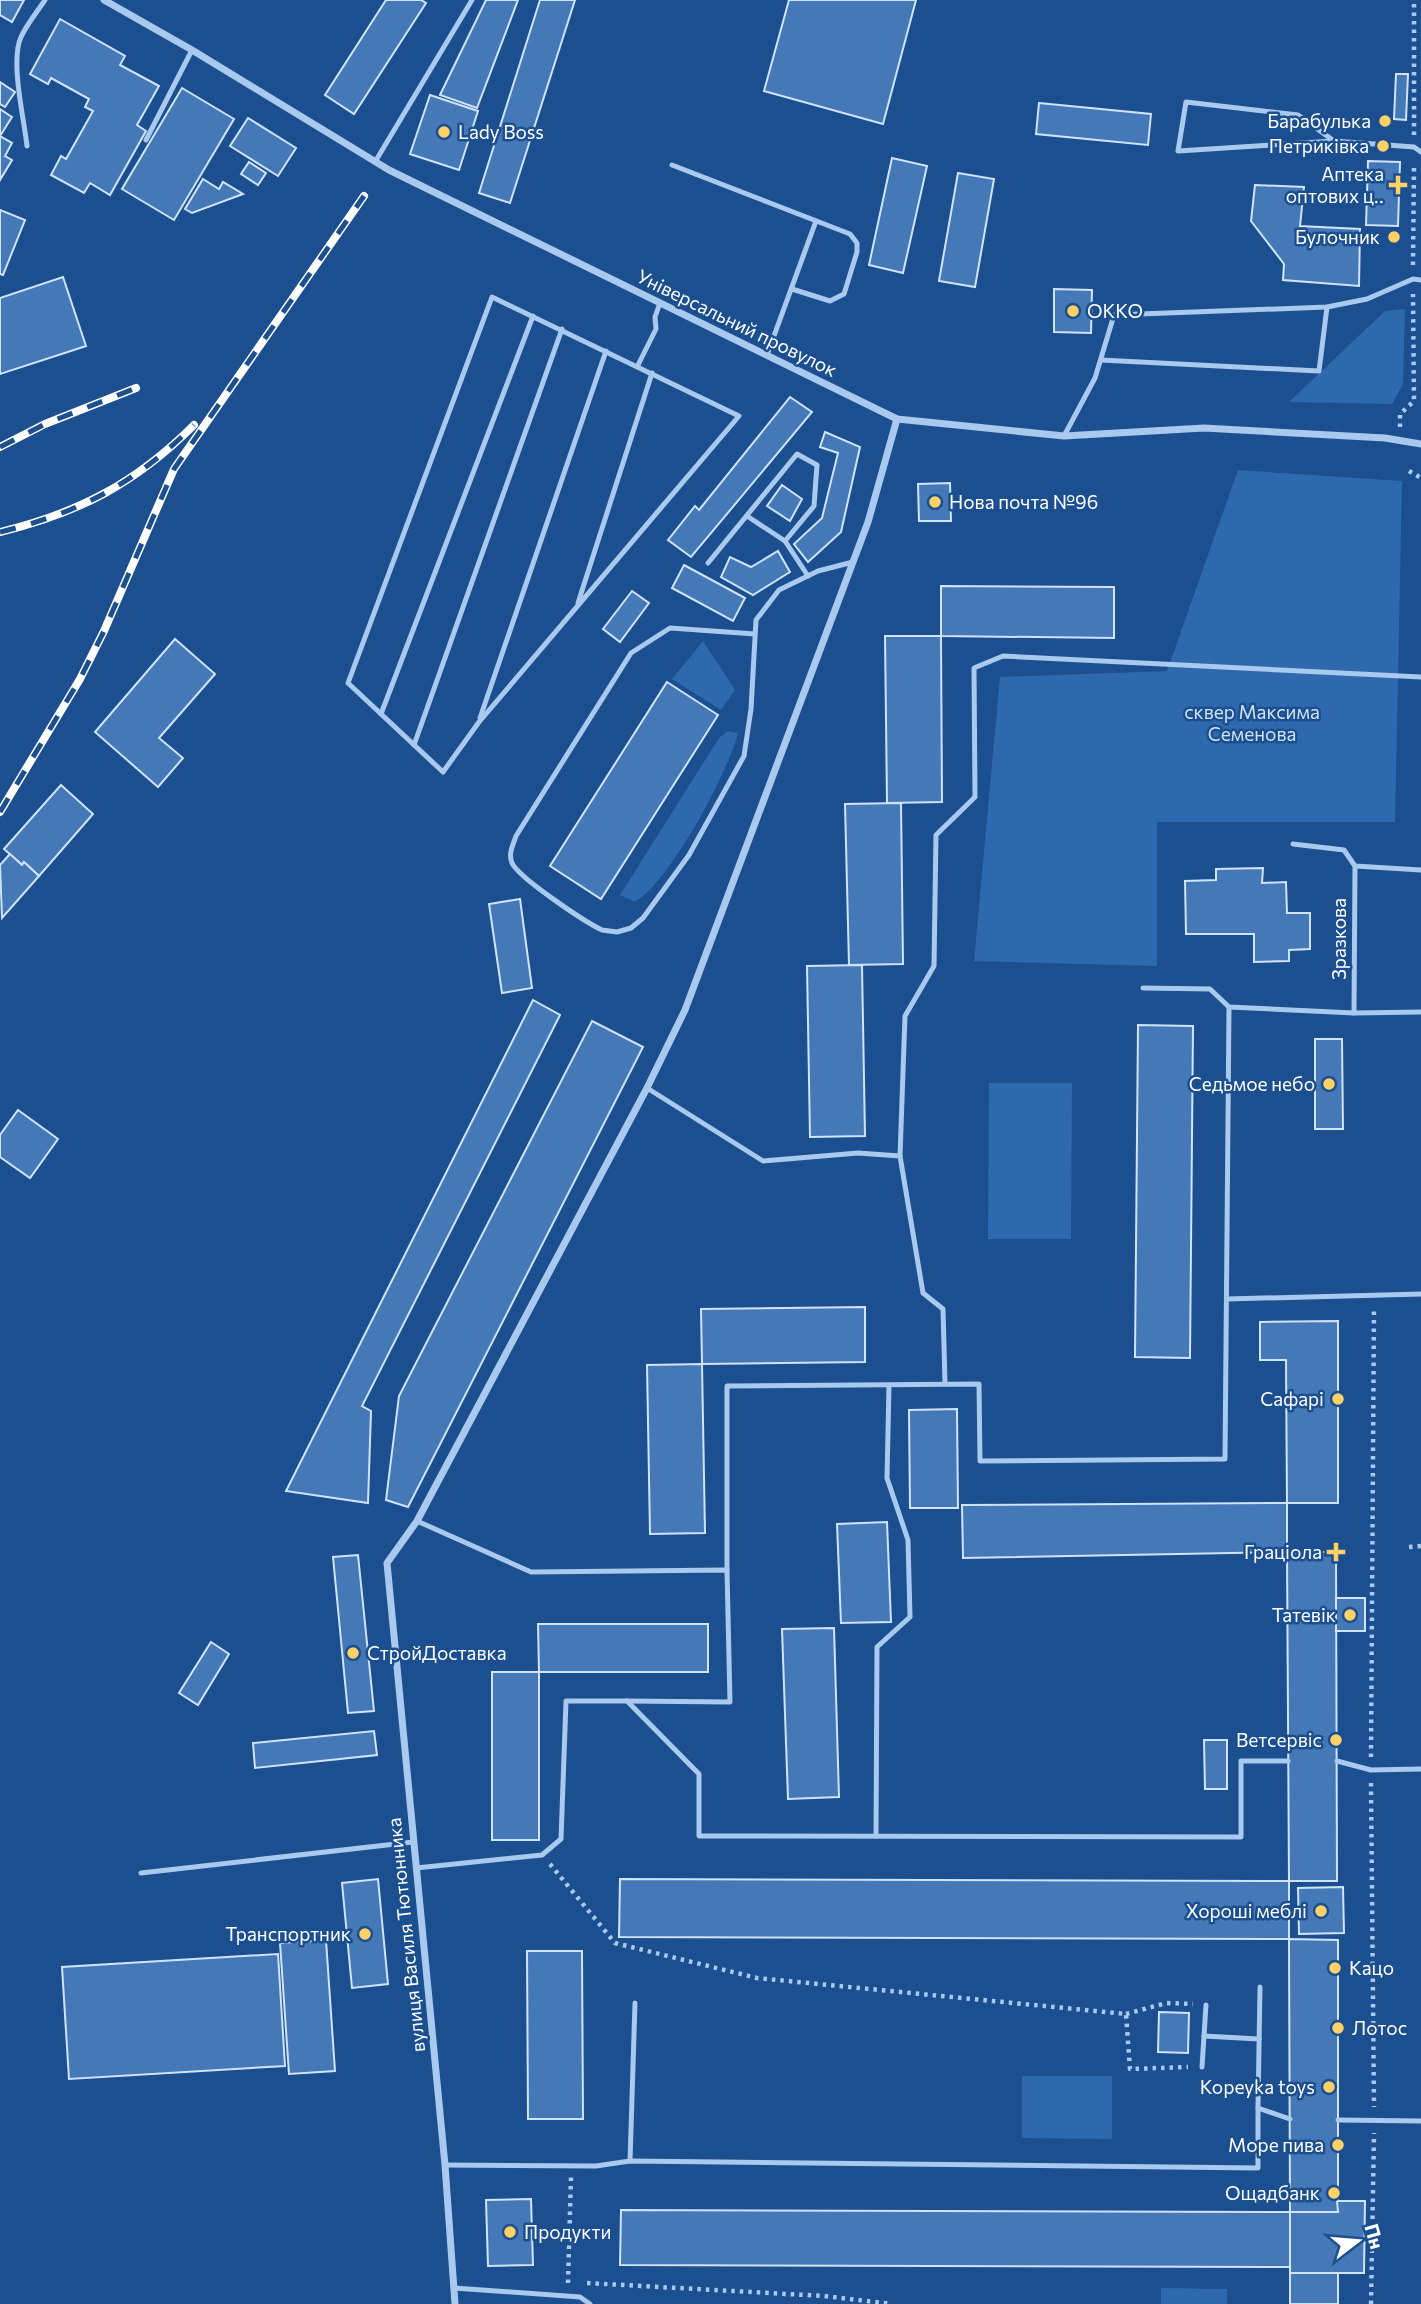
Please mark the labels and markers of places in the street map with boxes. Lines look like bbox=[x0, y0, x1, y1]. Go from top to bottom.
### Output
place label: Барабулька bbox=[1267, 109, 1371, 132]
marker: Барабулька bbox=[1377, 113, 1393, 129]
place label: Lady Boss bbox=[458, 120, 544, 143]
marker: Lady Boss bbox=[436, 124, 452, 140]
place label: Петриківка bbox=[1269, 134, 1369, 157]
marker: Петриківка bbox=[1375, 138, 1391, 154]
place label: Аптека оптових ц‥ bbox=[1286, 162, 1384, 207]
marker: Аптека оптових ц‥ bbox=[1390, 177, 1406, 193]
place label: Булочник bbox=[1295, 225, 1380, 248]
marker: Булочник bbox=[1386, 229, 1402, 245]
place label: OKKO bbox=[1087, 299, 1143, 322]
marker: OKKO bbox=[1065, 303, 1081, 319]
place label: Нова почта №96 bbox=[949, 490, 1098, 513]
marker: Нова почта №96 bbox=[927, 494, 943, 510]
place label: Седьмое небо bbox=[1189, 1072, 1315, 1095]
marker: Седьмое небо bbox=[1321, 1076, 1337, 1092]
place label: Сафарі bbox=[1260, 1387, 1324, 1410]
marker: Сафарі bbox=[1330, 1391, 1346, 1407]
place label: Граціола bbox=[1244, 1540, 1322, 1563]
marker: Граціола bbox=[1328, 1544, 1344, 1560]
place label: Татевік bbox=[1272, 1603, 1336, 1626]
marker: Татевік bbox=[1342, 1607, 1358, 1623]
place label: СтройДоставка bbox=[367, 1641, 507, 1664]
marker: СтройДоставка bbox=[345, 1645, 361, 1661]
place label: Ветсервіс bbox=[1236, 1728, 1322, 1751]
marker: Ветсервіс bbox=[1328, 1732, 1344, 1748]
place label: Хороші меблі bbox=[1186, 1899, 1307, 1922]
marker: Хороші меблі bbox=[1313, 1903, 1329, 1919]
place label: Транспортник bbox=[225, 1922, 351, 1945]
marker: Транспортник bbox=[357, 1926, 373, 1942]
place label: Кацо bbox=[1349, 1956, 1394, 1979]
marker: Кацо bbox=[1327, 1960, 1343, 1976]
place label: Лотос bbox=[1352, 2016, 1407, 2039]
marker: Лотос bbox=[1330, 2020, 1346, 2036]
place label: Kopeyka toys bbox=[1200, 2075, 1315, 2098]
marker: Kopeyka toys bbox=[1321, 2079, 1337, 2095]
place label: Море пива bbox=[1228, 2133, 1324, 2156]
marker: Море пива bbox=[1330, 2137, 1346, 2153]
place label: Ощадбанк bbox=[1225, 2181, 1320, 2204]
marker: Ощадбанк bbox=[1326, 2185, 1342, 2201]
place label: Продукти bbox=[524, 2220, 611, 2243]
marker: Продукти bbox=[502, 2224, 518, 2240]

